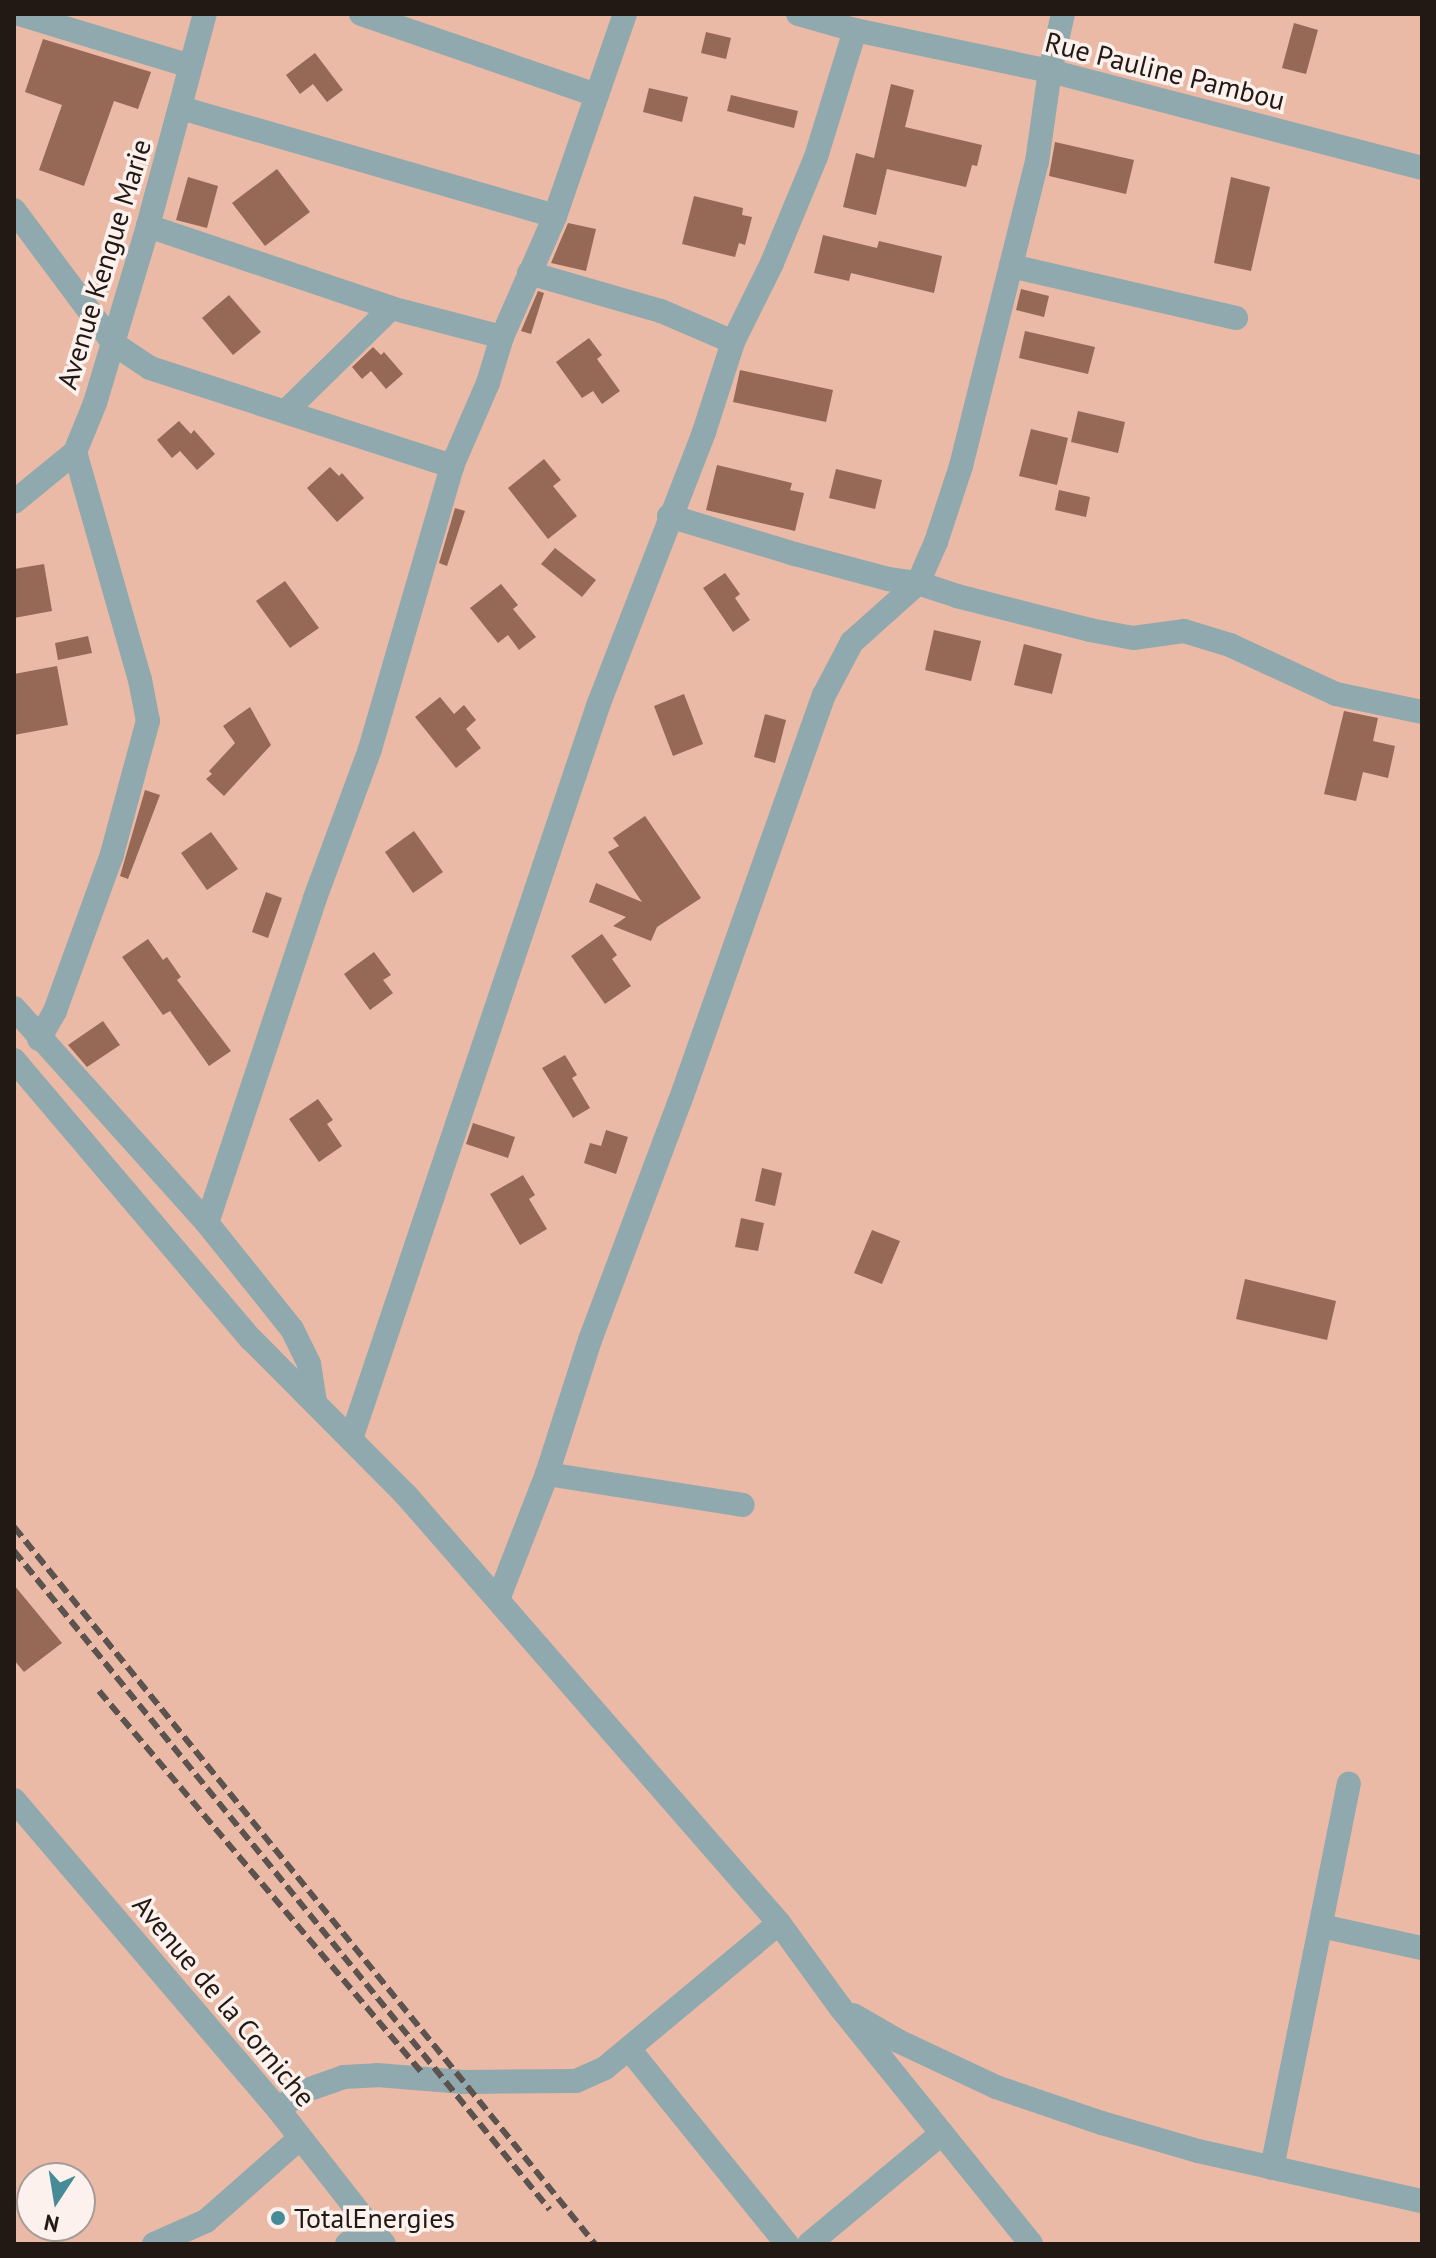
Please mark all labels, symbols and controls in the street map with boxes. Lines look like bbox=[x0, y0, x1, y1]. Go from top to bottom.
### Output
street label: Rue Pauline Pambou bbox=[1042, 25, 1288, 117]
street label: Avenue Kengue Marie bbox=[50, 135, 158, 393]
street label: Avenue de la Corniche bbox=[126, 1888, 322, 2114]
north arrow bbox=[16, 2162, 96, 2242]
place label: TotalEnergies bbox=[294, 2201, 455, 2235]
text: N bbox=[41, 2208, 61, 2239]
marker: TotalEnergies bbox=[269, 2209, 287, 2227]

